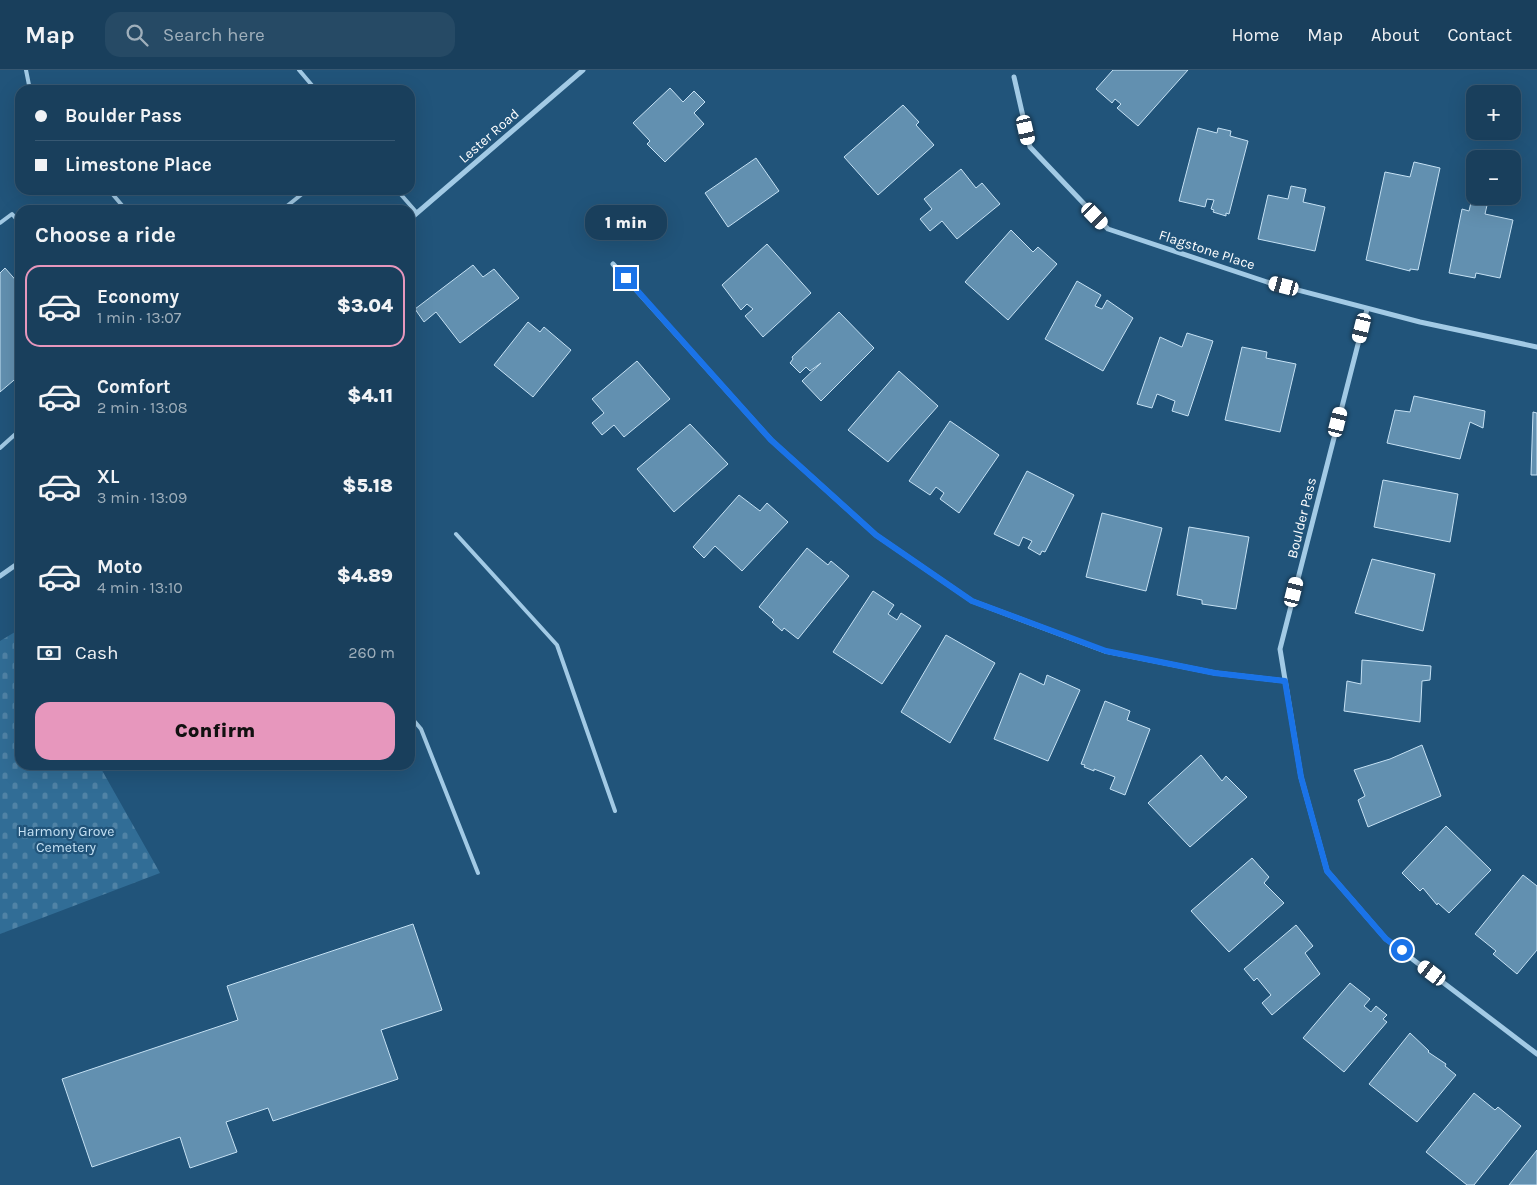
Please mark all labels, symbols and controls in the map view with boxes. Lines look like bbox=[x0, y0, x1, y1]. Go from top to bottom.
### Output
search box bbox=[105, 12, 455, 57]
text: Map bbox=[25, 21, 75, 49]
icon: search bbox=[123, 21, 151, 49]
text: Search here bbox=[163, 24, 265, 46]
text: Home bbox=[1231, 24, 1279, 46]
text: Map bbox=[1307, 24, 1343, 46]
text: About bbox=[1371, 24, 1420, 46]
text: Contact bbox=[1448, 24, 1512, 46]
map controls bbox=[1466, 85, 1521, 205]
button: + bbox=[1466, 85, 1521, 140]
text: Boulder Pass bbox=[65, 105, 182, 127]
street label: Lester Road bbox=[455, 105, 523, 167]
car bbox=[1015, 114, 1036, 146]
button: − bbox=[1466, 150, 1521, 205]
text: Limestone Place bbox=[65, 154, 212, 176]
car bbox=[1079, 200, 1110, 232]
callout: 1 min bbox=[585, 206, 667, 240]
text: 1 min bbox=[605, 213, 647, 232]
text: Choose a ride bbox=[35, 222, 176, 248]
street label: Flagstone Place bbox=[1157, 226, 1257, 274]
route end bbox=[615, 267, 637, 289]
car bbox=[1267, 275, 1300, 297]
icon: car bbox=[37, 284, 82, 329]
text: Economy bbox=[97, 286, 179, 308]
text: $3.04 bbox=[337, 295, 393, 317]
text: 1 min · 13:07 bbox=[97, 308, 181, 327]
car bbox=[1351, 312, 1372, 344]
icon: car bbox=[37, 374, 82, 419]
text: Comfort bbox=[97, 376, 171, 398]
text: $4.11 bbox=[347, 385, 393, 407]
text: 2 min · 13:08 bbox=[97, 398, 188, 417]
car bbox=[1327, 406, 1348, 438]
icon: car bbox=[37, 464, 82, 509]
text: XL bbox=[97, 466, 119, 488]
text: $5.18 bbox=[342, 475, 393, 497]
street label: Boulder Pass bbox=[1284, 476, 1320, 560]
text: 3 min · 13:09 bbox=[97, 488, 187, 507]
icon: car bbox=[37, 554, 82, 599]
text: Moto bbox=[97, 556, 143, 578]
text: $4.89 bbox=[337, 565, 393, 587]
car bbox=[1283, 576, 1304, 608]
text: 4 min · 13:10 bbox=[97, 578, 183, 597]
icon: cash bbox=[35, 639, 63, 667]
text: Cash bbox=[75, 642, 119, 664]
text: 260 m bbox=[348, 643, 395, 662]
button: Confirm bbox=[35, 702, 395, 760]
park label: Harmony Grove Cemetery bbox=[17, 823, 115, 856]
route start bbox=[1391, 939, 1413, 961]
car bbox=[1415, 958, 1448, 988]

